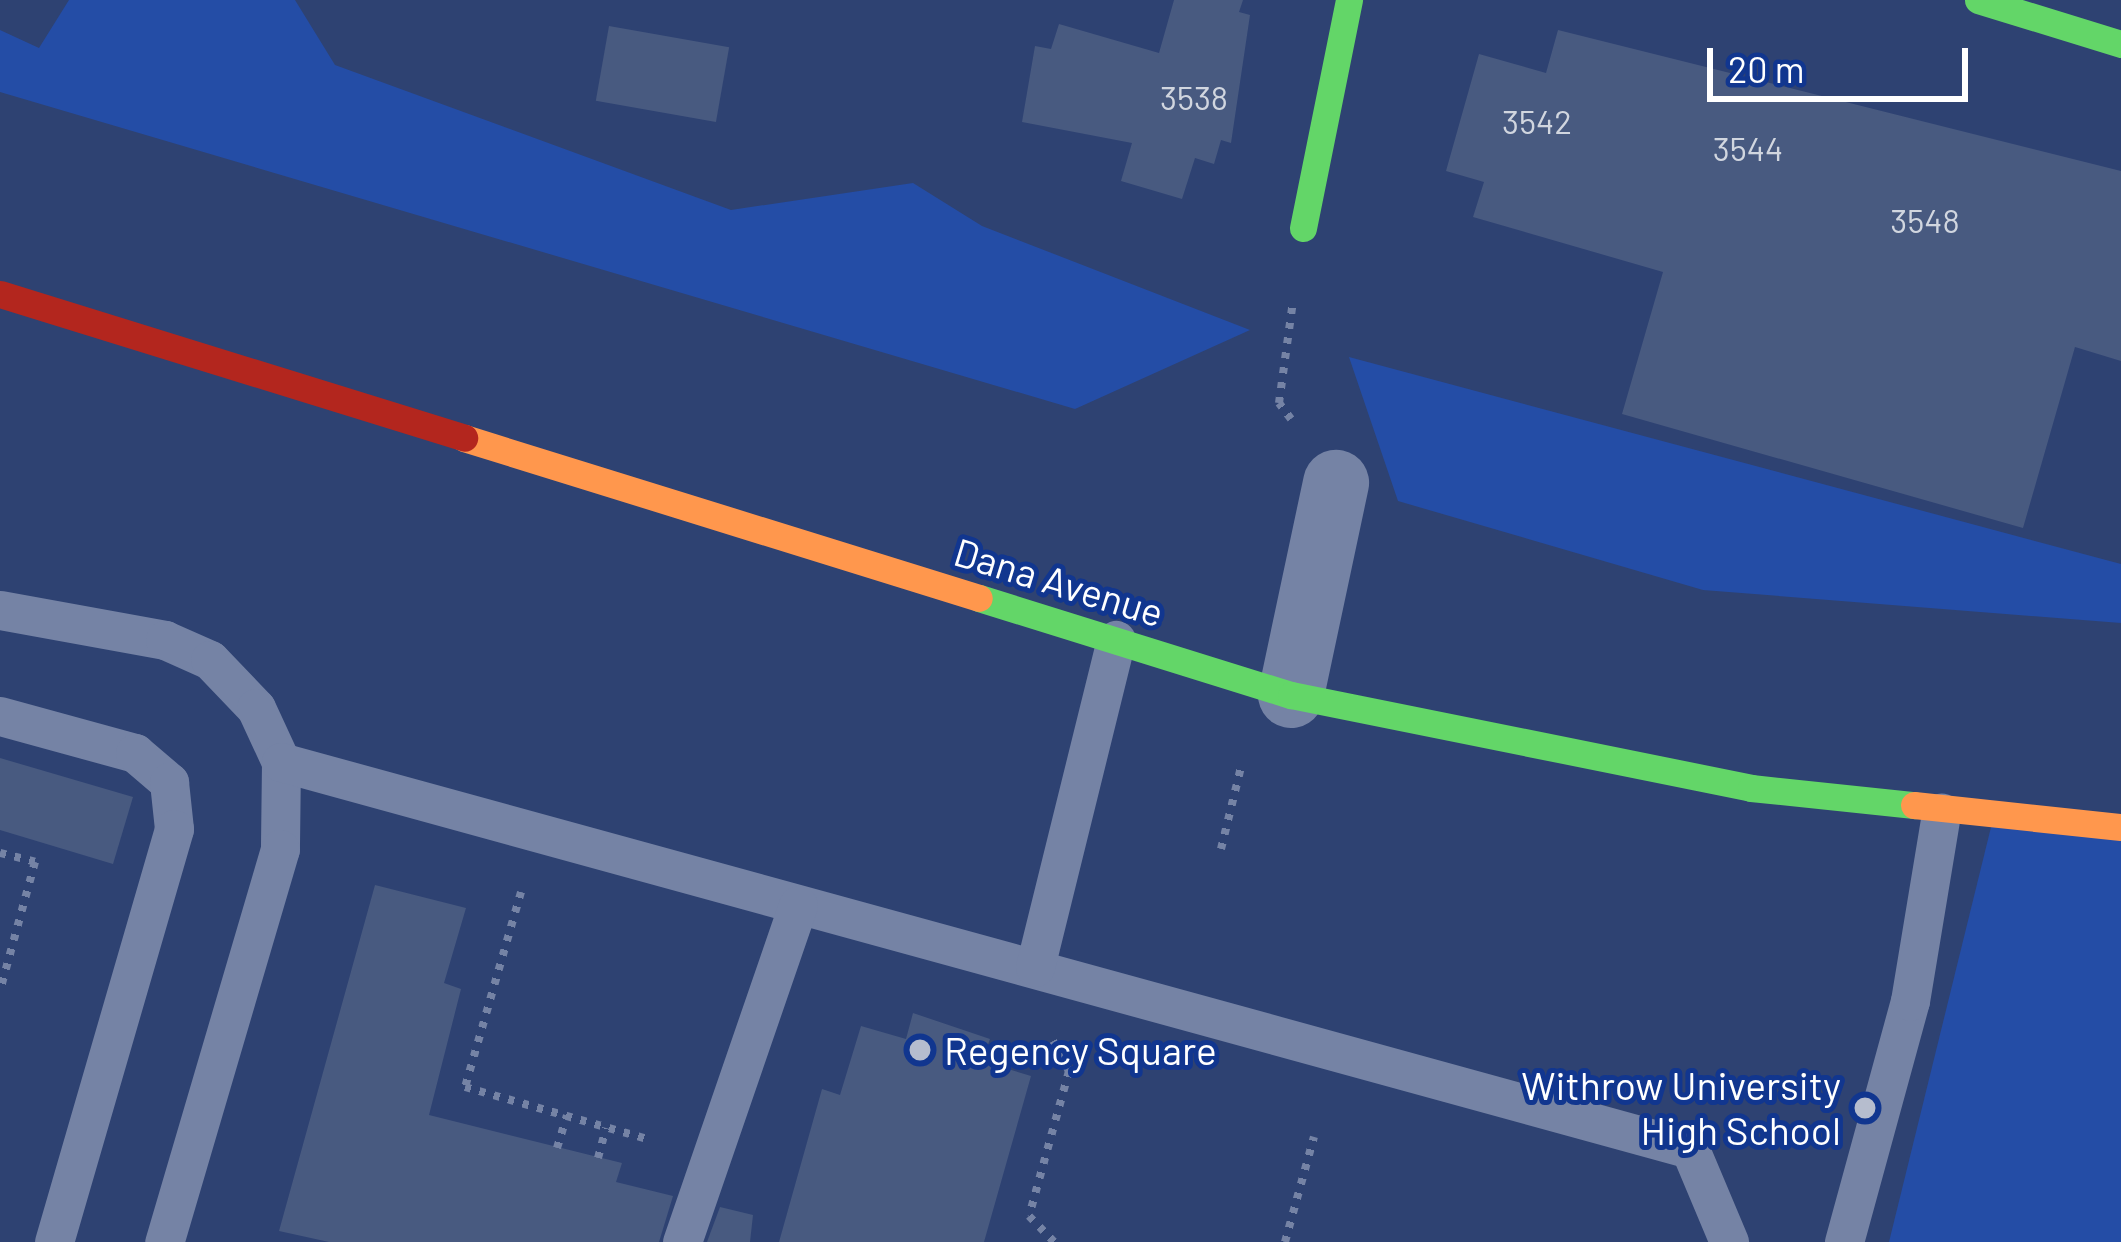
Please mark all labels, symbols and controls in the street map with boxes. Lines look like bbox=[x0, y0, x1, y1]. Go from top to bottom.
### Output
scale bar bbox=[1713, 24, 1974, 98]
text: 20 m bbox=[1728, 47, 1805, 90]
house number: 3538 bbox=[1160, 78, 1228, 118]
house number: 3542 bbox=[1502, 102, 1572, 142]
house number: 3544 bbox=[1713, 129, 1783, 169]
house number: 3548 bbox=[1890, 201, 1960, 241]
street label: Dana Avenue bbox=[949, 528, 1169, 636]
place label: Regency Square bbox=[944, 1027, 1217, 1073]
marker: Regency Square bbox=[907, 1037, 933, 1063]
place label: Withrow University High School bbox=[1521, 1063, 1841, 1154]
marker: Withrow University High School bbox=[1852, 1095, 1878, 1121]

